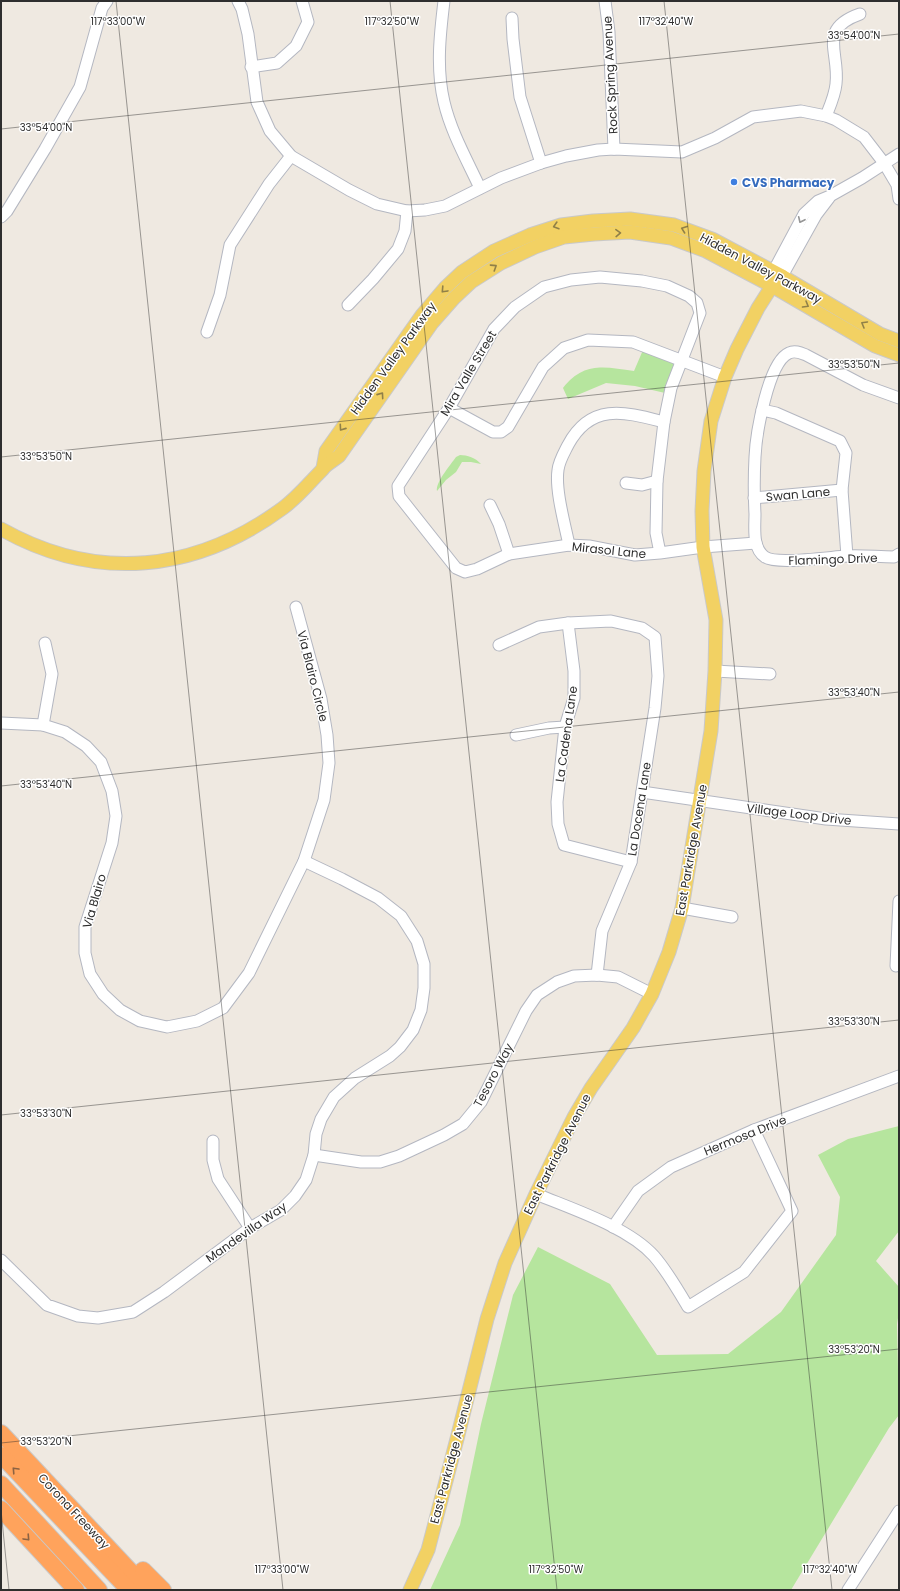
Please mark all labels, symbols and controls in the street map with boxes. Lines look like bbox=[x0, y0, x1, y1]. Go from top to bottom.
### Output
text: 117°33'00"W bbox=[91, 14, 146, 29]
text: 117°32'50"W bbox=[365, 14, 419, 29]
text: 117°32'40"W bbox=[639, 14, 693, 29]
street label: Rock Spring Avenue bbox=[598, 15, 622, 135]
text: 33°54'00"N bbox=[828, 28, 880, 43]
text: 33°54'00"N bbox=[20, 120, 72, 135]
place label: CVS Pharmacy bbox=[742, 174, 835, 191]
marker: CVS Pharmacy bbox=[729, 177, 739, 187]
one-way arrow bbox=[798, 216, 806, 224]
one-way arrow bbox=[553, 221, 560, 230]
one-way arrow bbox=[681, 225, 688, 233]
one-way arrow bbox=[615, 228, 621, 237]
street label: Hidden Valley Parkway bbox=[697, 229, 825, 307]
one-way arrow bbox=[490, 264, 497, 272]
one-way arrow bbox=[442, 285, 449, 292]
street label: Hidden Valley Parkway bbox=[346, 298, 440, 418]
one-way arrow bbox=[802, 301, 809, 308]
one-way arrow bbox=[861, 322, 868, 329]
street label: Mira Valle Street bbox=[436, 327, 500, 419]
text: 33°53'50"N bbox=[828, 357, 880, 372]
one-way arrow bbox=[376, 392, 383, 399]
one-way arrow bbox=[339, 424, 347, 431]
text: 33°53'50"N bbox=[20, 449, 72, 464]
street label: Swan Lane bbox=[765, 483, 831, 505]
street label: Mirasol Lane bbox=[571, 538, 647, 562]
street label: Flamingo Drive bbox=[788, 549, 878, 569]
street label: Via Blairo Circle bbox=[293, 629, 333, 723]
street label: La Cadena Lane bbox=[551, 685, 581, 783]
text: 33°53'40"N bbox=[828, 685, 880, 700]
street label: La Docena Lane bbox=[623, 761, 655, 857]
text: 33°53'40"N bbox=[20, 777, 72, 792]
street label: East Parkridge Avenue bbox=[671, 783, 711, 917]
street label: Village Loop Drive bbox=[745, 799, 853, 829]
street label: Via Blairo bbox=[78, 871, 110, 930]
text: 33°53'30"N bbox=[828, 1014, 880, 1029]
street label: Tesoro Way bbox=[469, 1040, 517, 1110]
street label: East Parkridge Avenue bbox=[519, 1091, 595, 1217]
text: 33°53'30"N bbox=[20, 1106, 72, 1121]
street label: Hermosa Drive bbox=[701, 1111, 789, 1159]
street label: Mandevilla Way bbox=[202, 1198, 290, 1266]
text: 33°53'20"N bbox=[828, 1342, 880, 1357]
street label: East Parkridge Avenue bbox=[426, 1392, 476, 1526]
text: 33°53'20"N bbox=[20, 1434, 72, 1449]
one-way arrow bbox=[13, 1467, 20, 1475]
street label: Corona Freeway bbox=[34, 1469, 114, 1553]
one-way arrow bbox=[23, 1533, 30, 1541]
text: 117°33'00"W bbox=[255, 1562, 310, 1577]
text: 117°32'50"W bbox=[529, 1562, 583, 1577]
text: 117°32'40"W bbox=[803, 1562, 857, 1577]

